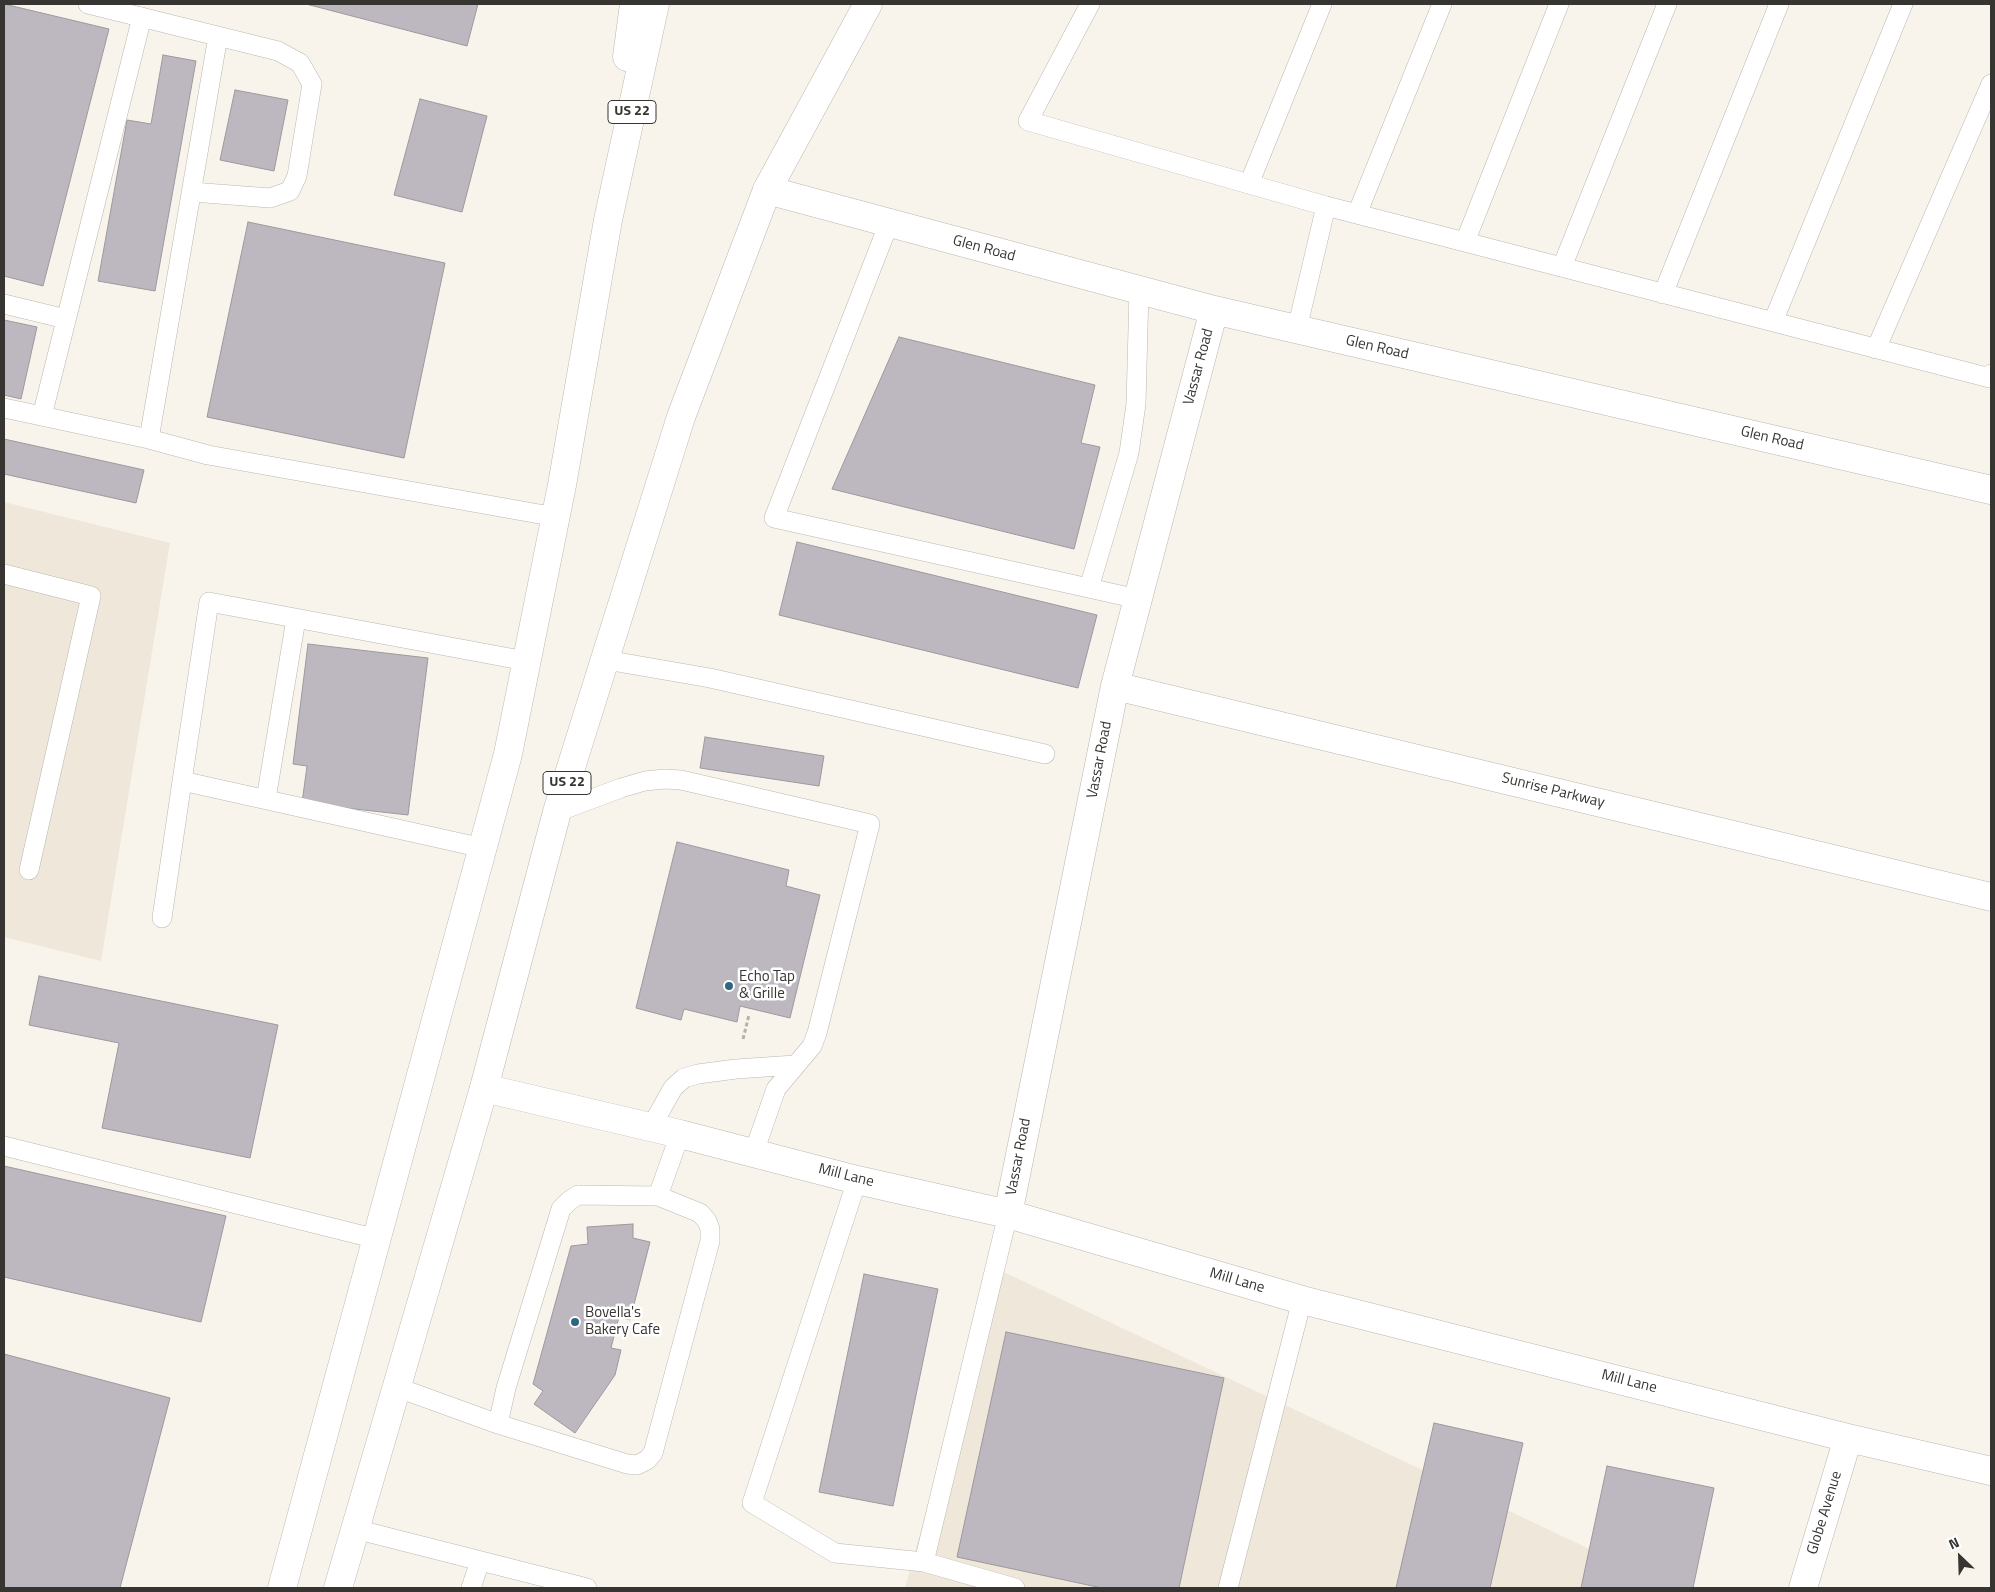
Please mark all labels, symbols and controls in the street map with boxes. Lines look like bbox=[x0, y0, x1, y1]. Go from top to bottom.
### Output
road number: US 22 bbox=[608, 100, 656, 124]
street label: Glen Road bbox=[951, 232, 1017, 266]
street label: Vassar Road bbox=[1180, 327, 1218, 407]
street label: Glen Road bbox=[1344, 332, 1410, 364]
street label: Glen Road bbox=[1739, 423, 1805, 455]
street label: Vassar Road bbox=[1084, 720, 1116, 800]
street label: Sunrise Parkway bbox=[1500, 770, 1606, 812]
road number: US 22 bbox=[543, 771, 591, 794]
place label: Echo Tap & Grille bbox=[739, 968, 795, 1003]
marker: Echo Tap & Grille bbox=[723, 980, 735, 992]
street label: Vassar Road bbox=[1003, 1117, 1035, 1197]
street label: Mill Lane bbox=[816, 1160, 876, 1192]
street label: Mill Lane bbox=[1207, 1265, 1267, 1297]
place label: Bovella's Bakery Cafe bbox=[585, 1304, 660, 1339]
marker: Bovella's Bakery Cafe bbox=[569, 1316, 581, 1328]
street label: Mill Lane bbox=[1599, 1366, 1659, 1398]
street label: Globe Avenue bbox=[1804, 1469, 1846, 1557]
text: N bbox=[1945, 1531, 1962, 1554]
north arrow bbox=[1935, 1532, 1985, 1582]

